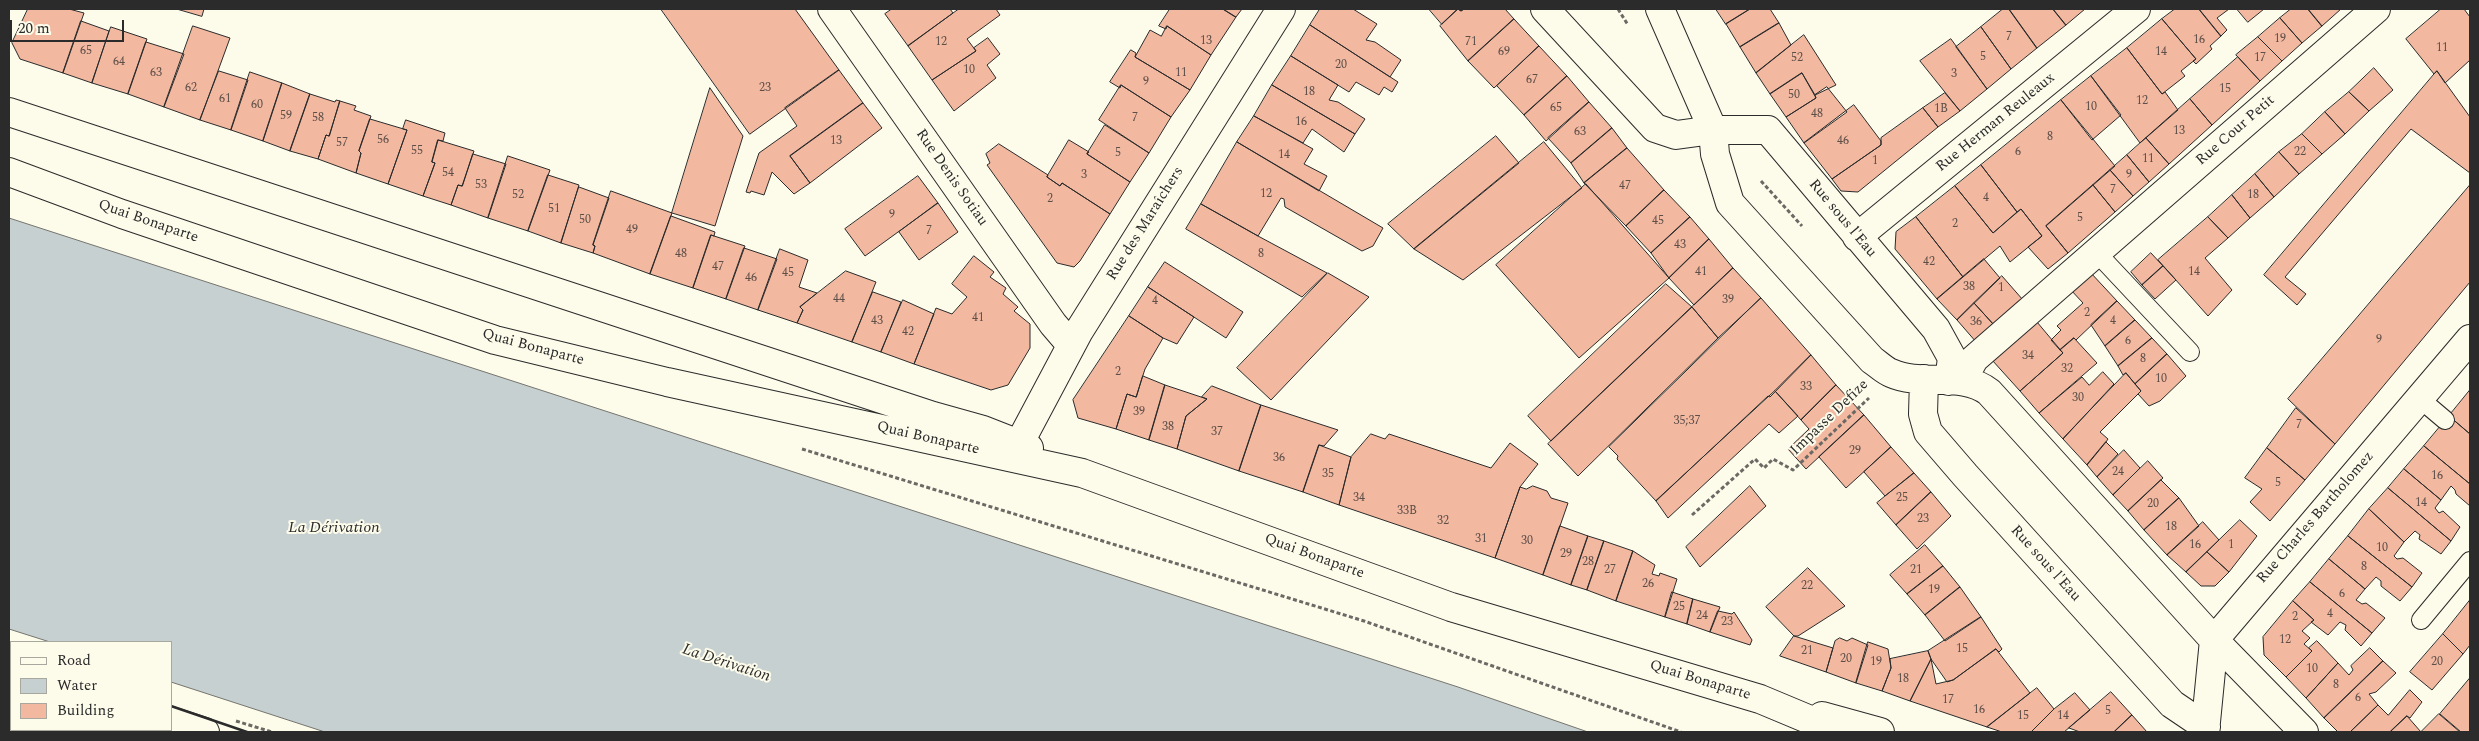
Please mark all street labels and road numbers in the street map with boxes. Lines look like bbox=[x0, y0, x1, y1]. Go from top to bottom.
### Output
street label: Rue Herman Reuleaux bbox=[1933, 69, 2059, 177]
street label: Rue Cour Petit bbox=[2193, 92, 2279, 170]
street label: Rue Denis Sotiau bbox=[911, 126, 991, 230]
street label: Rue des Maraîchers bbox=[1104, 164, 1188, 284]
street label: Rue sous l'Eau bbox=[1804, 176, 1880, 262]
street label: Quai Bonaparte bbox=[96, 196, 200, 248]
street label: Quai Bonaparte bbox=[480, 326, 586, 370]
street label: Impasse Defize bbox=[1787, 376, 1873, 460]
street label: Quai Bonaparte bbox=[875, 418, 981, 460]
street label: Rue Charles Bartholomez bbox=[2254, 448, 2378, 588]
street label: Rue sous l'Eau bbox=[2006, 522, 2084, 606]
street label: Quai Bonaparte bbox=[1262, 531, 1366, 583]
street label: Quai Bonaparte bbox=[1647, 657, 1753, 705]

